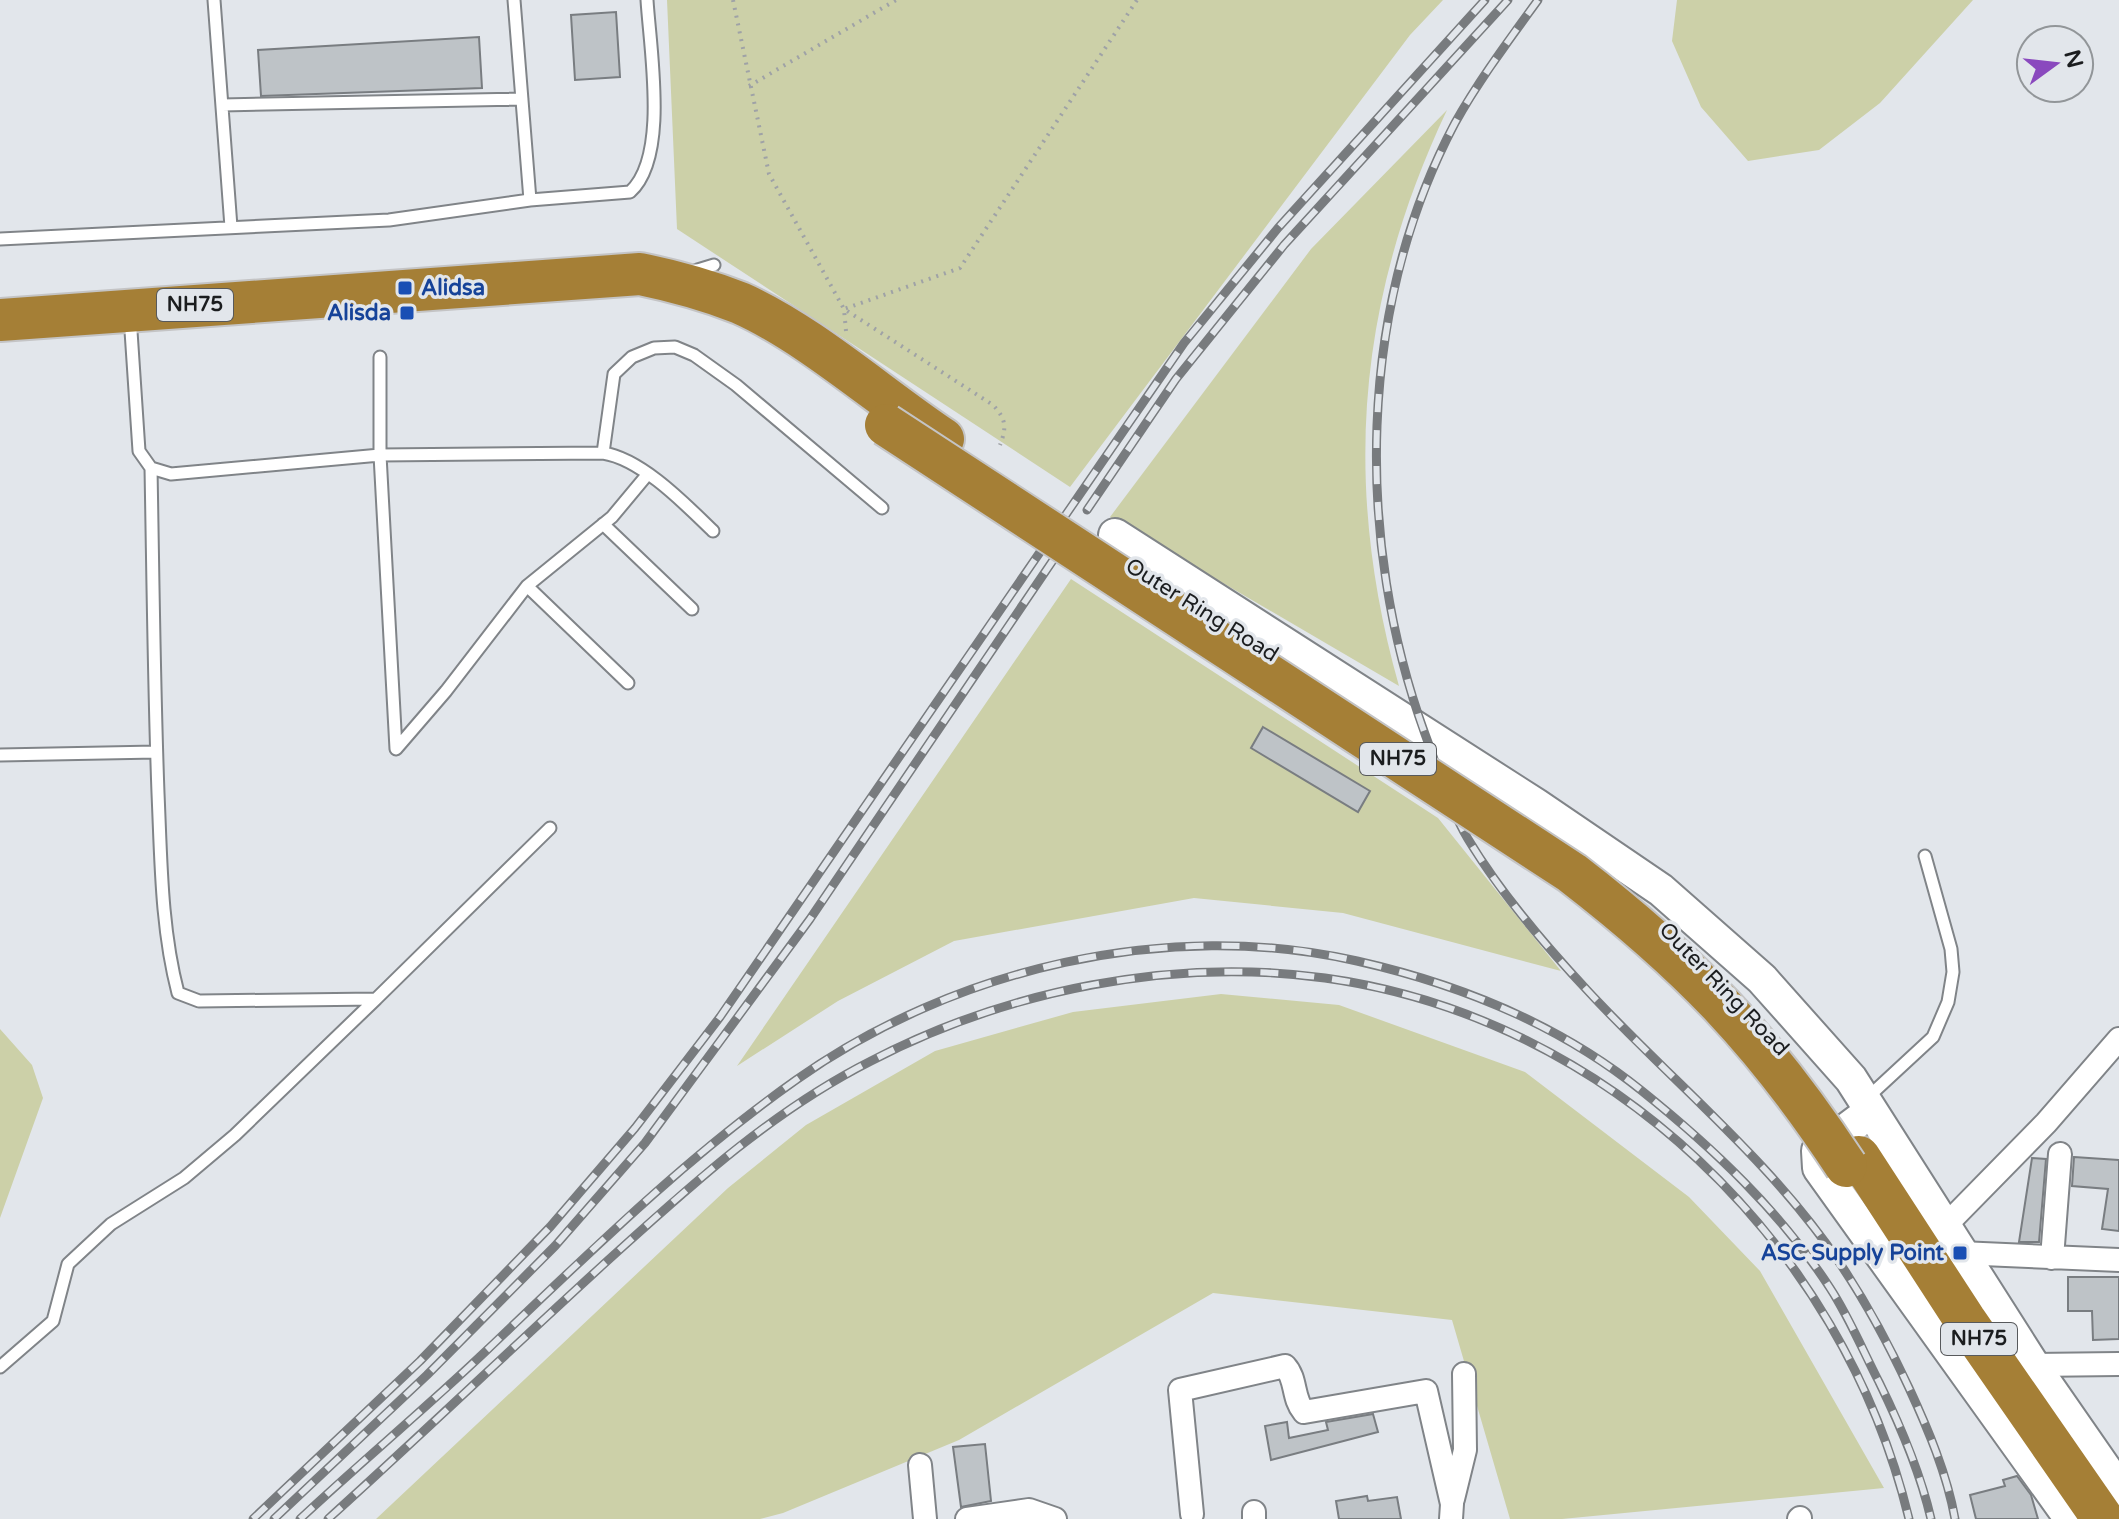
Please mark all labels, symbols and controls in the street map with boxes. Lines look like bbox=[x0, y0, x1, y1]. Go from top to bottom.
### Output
north arrow bbox=[2015, 24, 2095, 104]
text: N bbox=[2059, 47, 2088, 71]
place label: Alidsa bbox=[421, 275, 485, 301]
marker: Alidsa bbox=[396, 279, 414, 297]
road number: NH75 bbox=[157, 289, 233, 321]
place label: Alisda bbox=[327, 300, 391, 326]
marker: Alisda bbox=[398, 304, 416, 322]
street label: Outer Ring Road bbox=[1121, 553, 1283, 667]
road number: NH75 bbox=[1360, 743, 1436, 775]
street label: Outer Ring Road bbox=[1654, 917, 1794, 1061]
place label: ASC Supply Point bbox=[1761, 1240, 1945, 1266]
marker: ASC Supply Point bbox=[1951, 1244, 1969, 1262]
road number: NH75 bbox=[1941, 1323, 2017, 1355]

